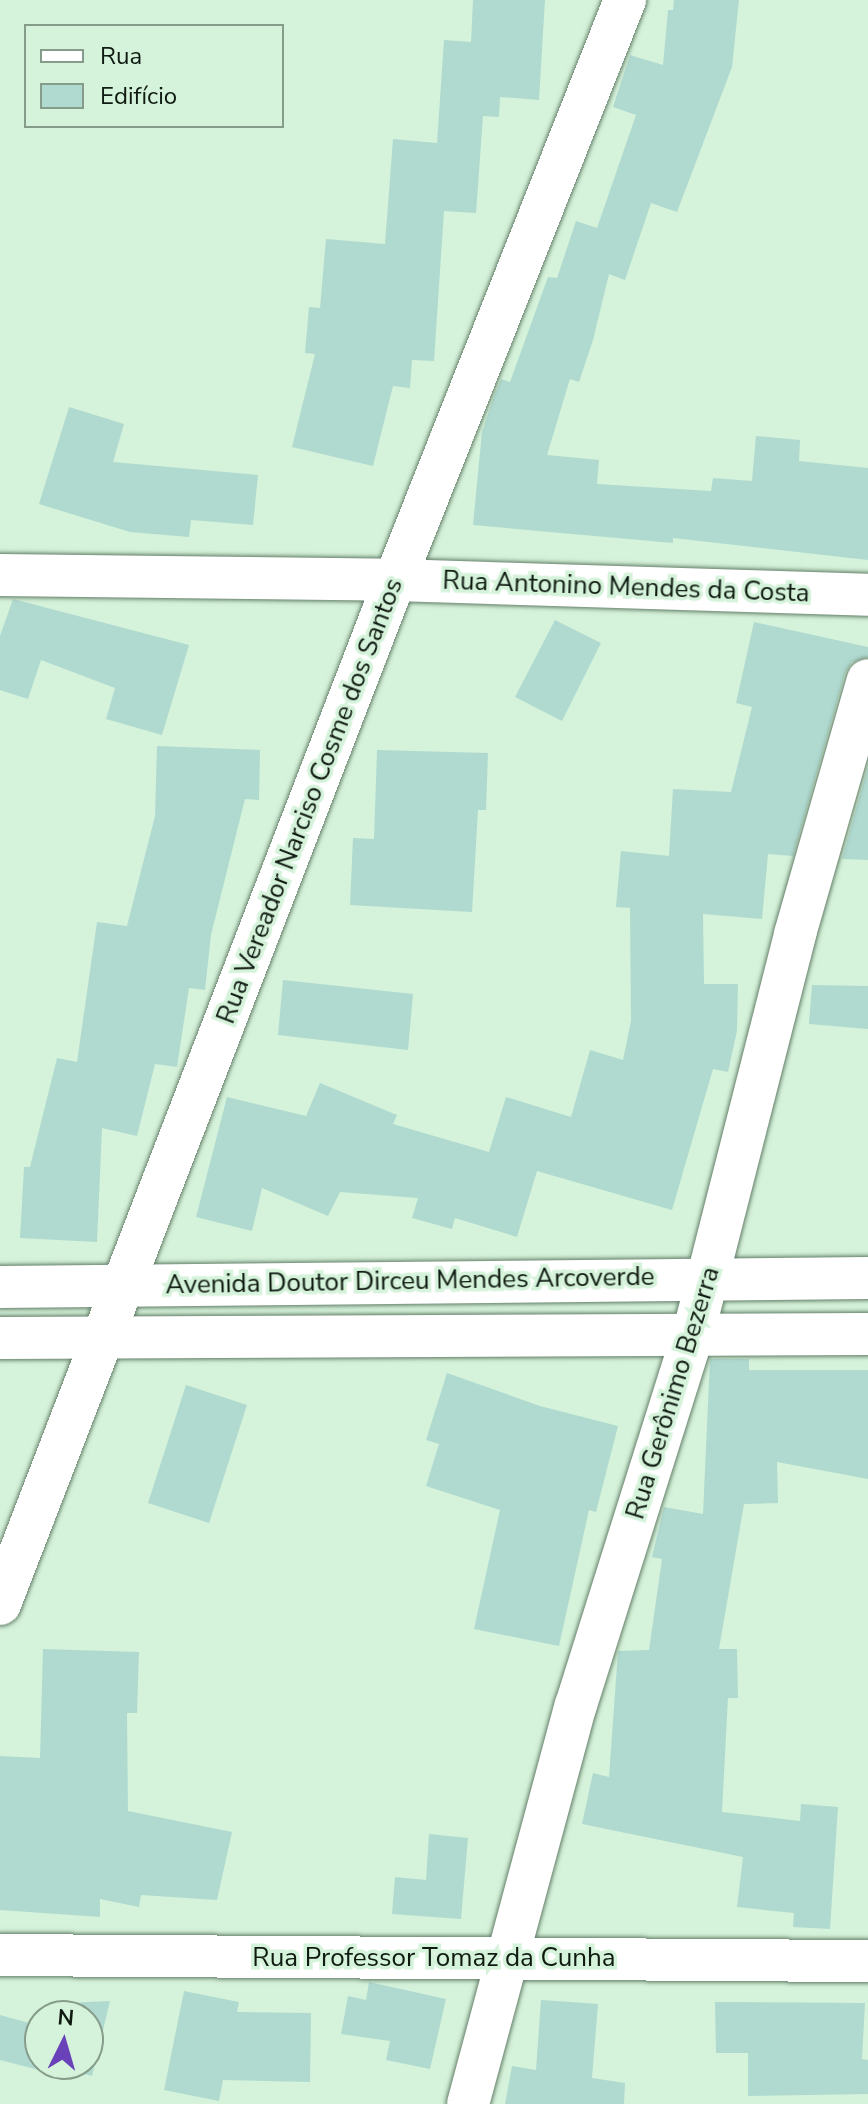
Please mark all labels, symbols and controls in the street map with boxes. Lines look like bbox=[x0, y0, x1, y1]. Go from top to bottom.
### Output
legend bbox=[24, 24, 284, 128]
text: Rua bbox=[100, 40, 142, 72]
text: Edifício bbox=[100, 80, 177, 112]
street label: Rua Antonino Mendes da Costa bbox=[442, 565, 810, 609]
street label: Rua Vereador Narciso Cosme dos Santos bbox=[210, 574, 410, 1028]
street label: Avenida Doutor Dirceu Mendes Arcoverde bbox=[165, 1261, 655, 1301]
street label: Rua Gerônimo Bezerra bbox=[620, 1263, 726, 1523]
street label: Rua Professor Tomaz da Cunha bbox=[252, 1942, 616, 1974]
north arrow bbox=[24, 2000, 104, 2080]
text: N bbox=[56, 2002, 75, 2034]

